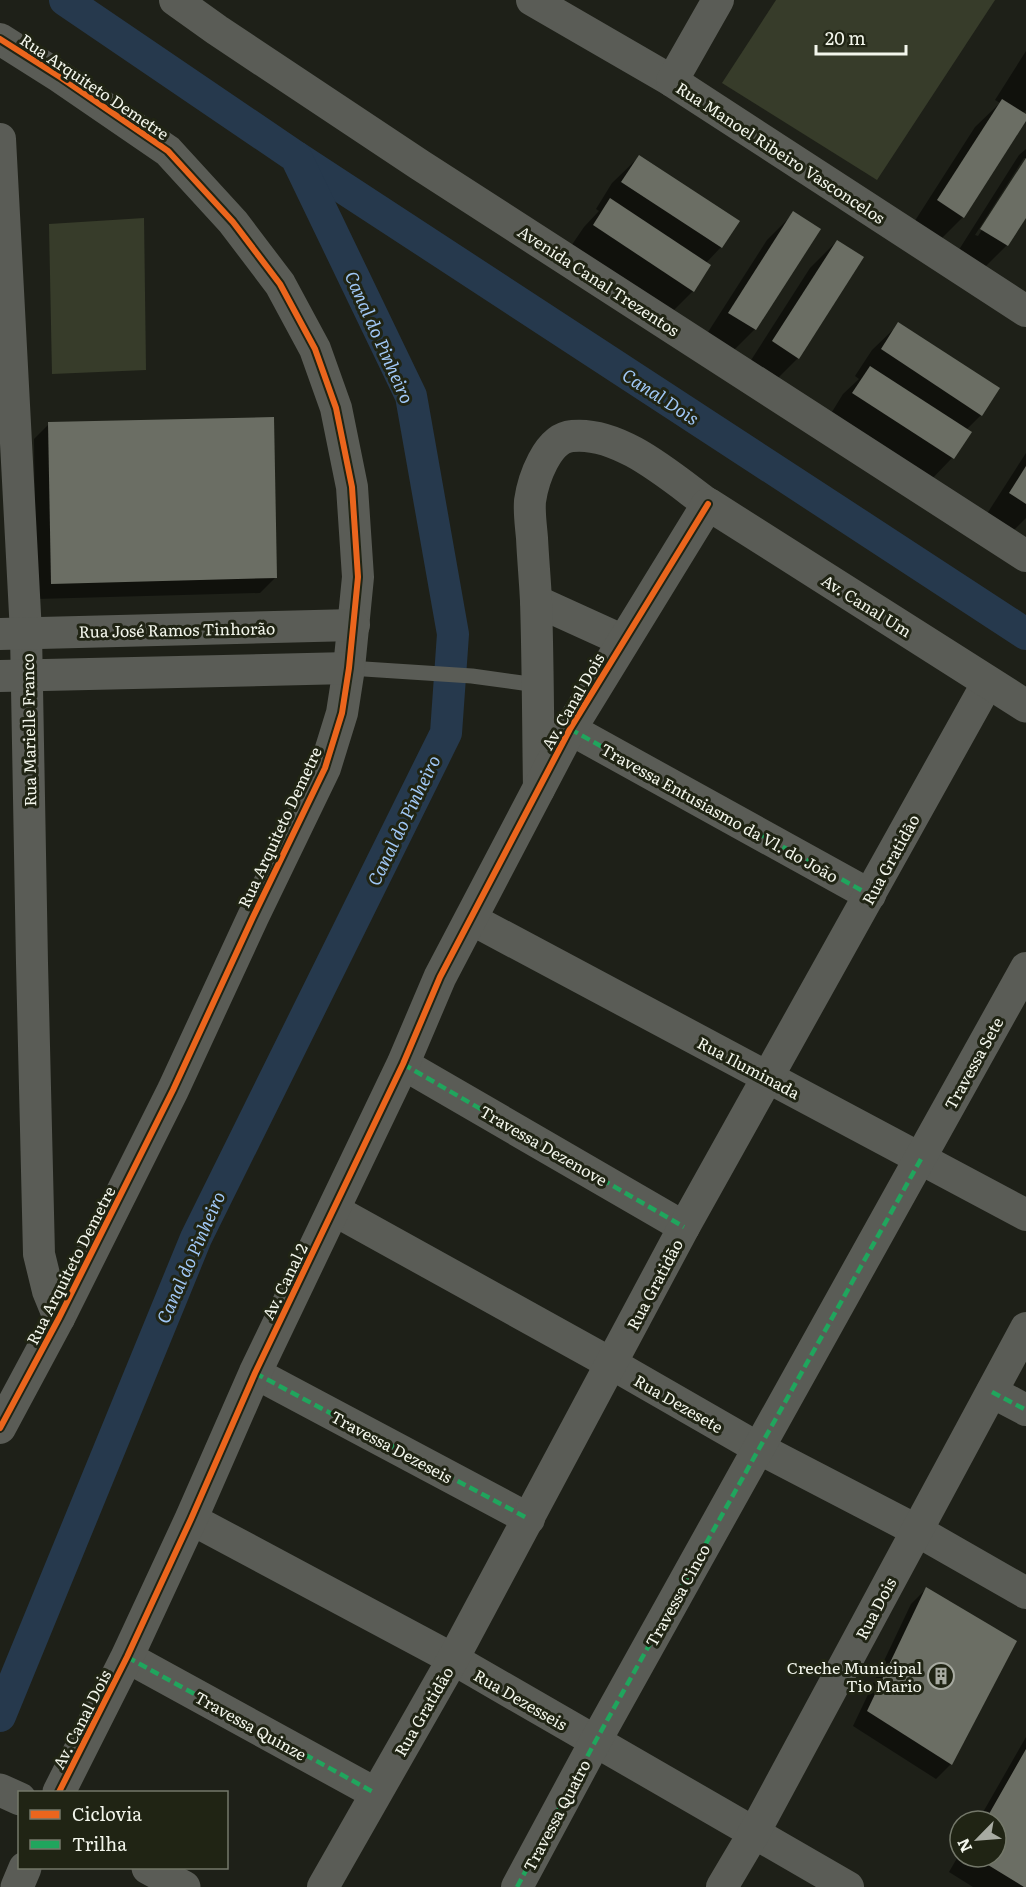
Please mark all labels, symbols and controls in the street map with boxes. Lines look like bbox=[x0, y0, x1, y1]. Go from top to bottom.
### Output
scale bar bbox=[816, 18, 906, 56]
text: 20 m bbox=[825, 24, 866, 51]
street label: Rua Arquiteto Demetre bbox=[16, 27, 174, 145]
street label: Rua Manoel Ribeiro Vasconcelos bbox=[672, 75, 890, 229]
street label: Avenida Canal Trezentos bbox=[514, 219, 684, 341]
water label: Canal do Pinheiro bbox=[339, 266, 421, 408]
water label: Canal Dois bbox=[617, 361, 705, 431]
street label: Av. Canal Um bbox=[817, 568, 917, 643]
street label: Rua José Ramos Tinhorão bbox=[79, 615, 275, 643]
street label: Av. Canal Dois bbox=[535, 648, 609, 754]
street label: Rua Marielle Franco bbox=[15, 653, 41, 807]
street label: Travessa Entusiasmo da Vl. do João bbox=[597, 736, 843, 888]
street label: Rua Arquiteto Demetre bbox=[231, 743, 327, 911]
water label: Canal do Pinheiro bbox=[360, 750, 446, 890]
street label: Rua Gratidão bbox=[855, 809, 925, 909]
street label: Travessa Sete bbox=[938, 1012, 1008, 1114]
street label: Rua Iluminada bbox=[693, 1030, 805, 1104]
street label: Travessa Dezenove bbox=[476, 1099, 612, 1191]
street label: Rua Arquiteto Demetre bbox=[20, 1181, 120, 1349]
water label: Canal do Pinheiro bbox=[149, 1186, 231, 1328]
street label: Rua Gratidão bbox=[620, 1234, 688, 1334]
street label: Av. Canal 2 bbox=[255, 1239, 313, 1323]
street label: Rua Dezesete bbox=[630, 1368, 728, 1438]
street label: Travessa Dezeseis bbox=[327, 1404, 457, 1488]
street label: Travessa Cinco bbox=[639, 1539, 715, 1651]
street label: Rua Dois bbox=[849, 1573, 901, 1643]
place label: Creche Municipal Tio Mario bbox=[787, 1655, 922, 1697]
building icon: Creche Municipal Tio Mario bbox=[926, 1661, 956, 1691]
street label: Rua Gratidão bbox=[388, 1662, 458, 1760]
street label: Rua Dezesseis bbox=[470, 1662, 572, 1736]
street label: Av. Canal Dois bbox=[46, 1665, 116, 1773]
street label: Travessa Quinze bbox=[191, 1684, 311, 1766]
street label: Travessa Quatro bbox=[516, 1755, 596, 1875]
legend bbox=[18, 1791, 228, 1869]
text: Ciclovia bbox=[72, 1800, 142, 1827]
north arrow bbox=[948, 1809, 1008, 1869]
text: Trilha bbox=[72, 1830, 127, 1857]
text: N bbox=[950, 1835, 977, 1857]

